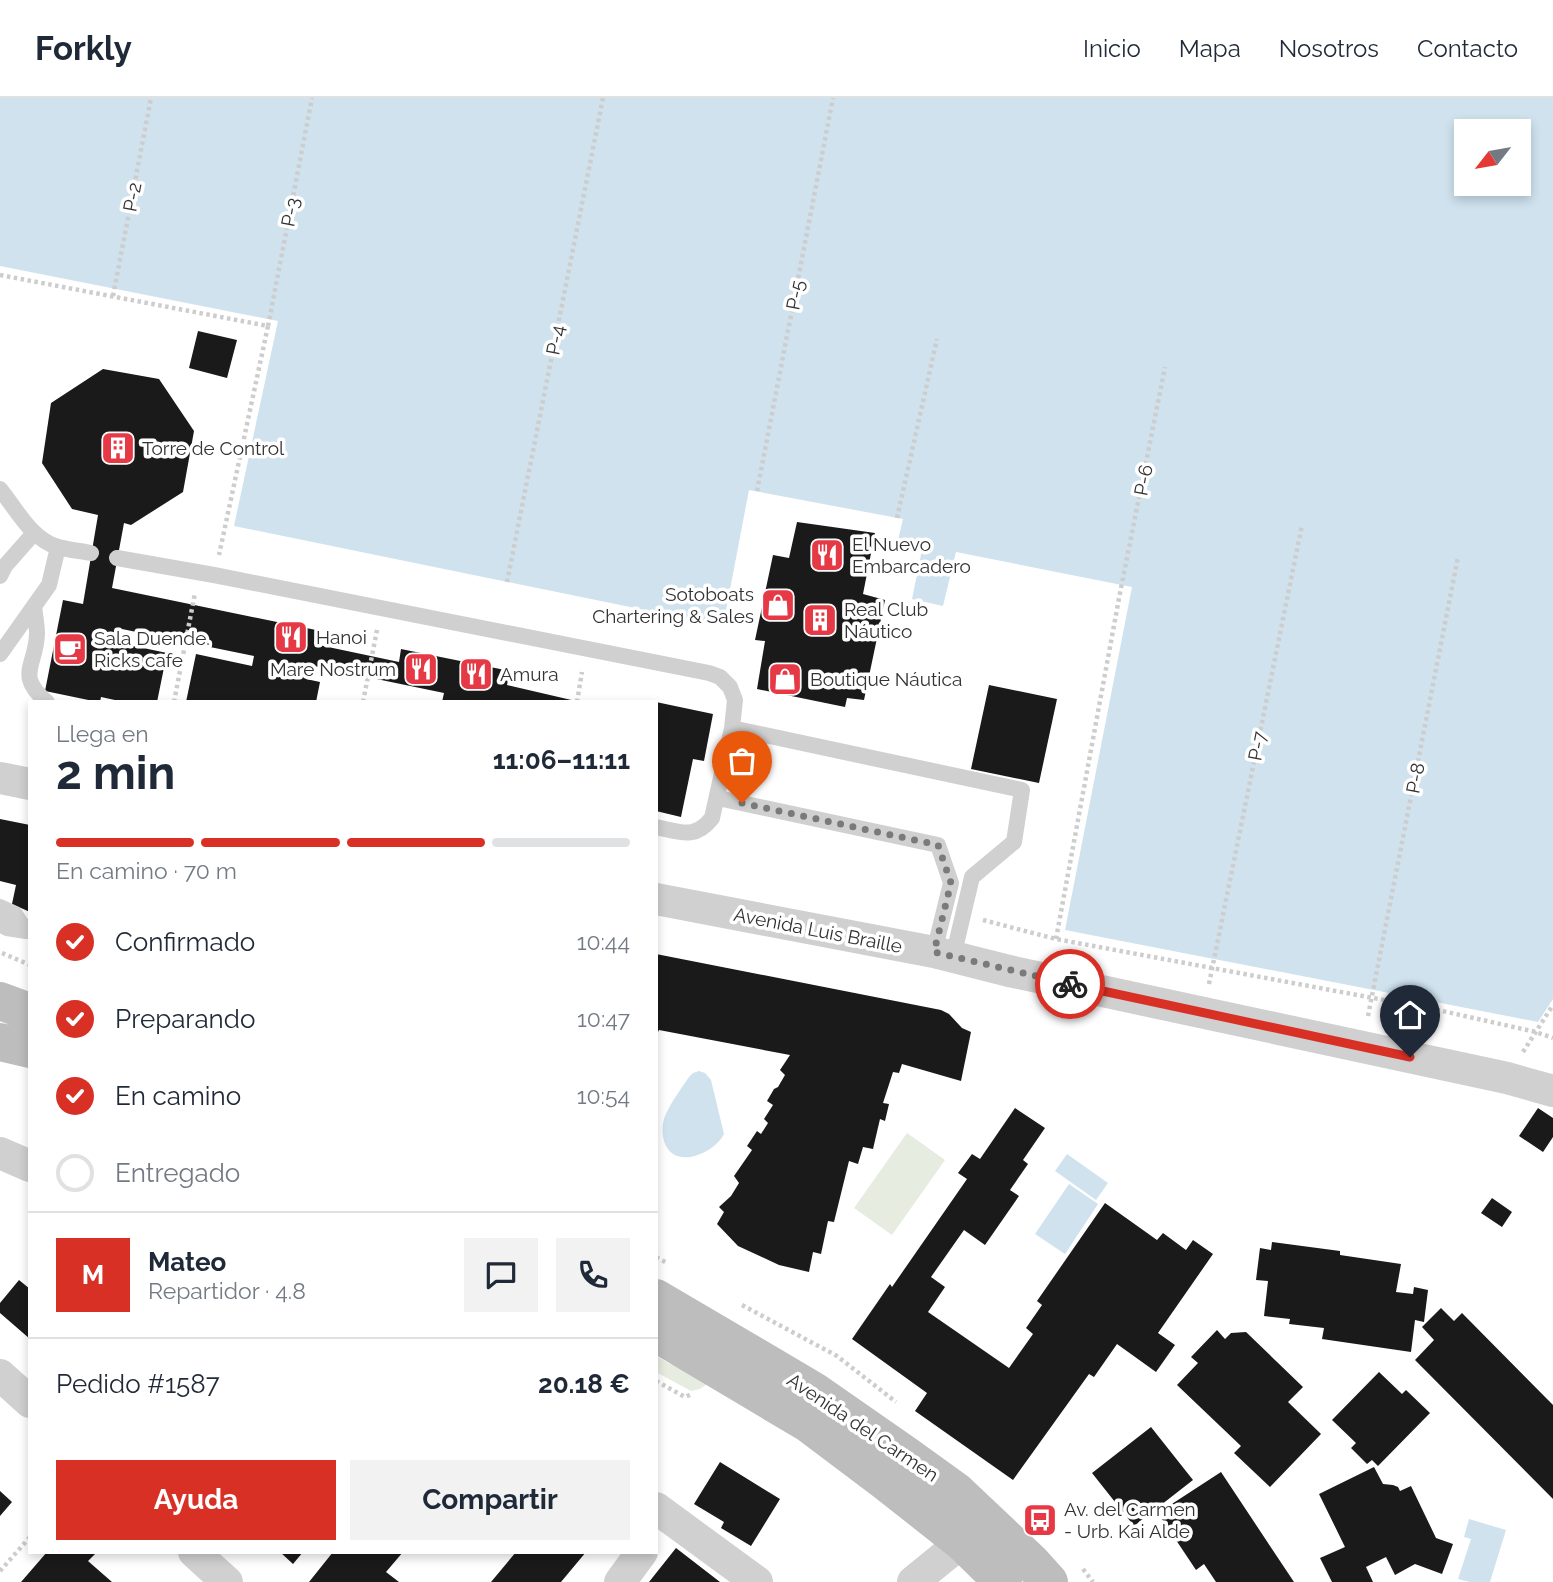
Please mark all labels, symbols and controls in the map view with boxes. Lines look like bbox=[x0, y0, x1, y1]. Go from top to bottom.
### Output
text: Forkly bbox=[35, 29, 132, 68]
text: Inicio bbox=[1083, 34, 1141, 63]
text: Mapa bbox=[1179, 34, 1241, 63]
text: Nosotros bbox=[1279, 34, 1379, 63]
text: Contacto bbox=[1417, 34, 1518, 63]
north arrow bbox=[1454, 119, 1531, 196]
map controls bbox=[1454, 119, 1531, 196]
street label: P-2 bbox=[118, 180, 146, 214]
street label: P-3 bbox=[276, 196, 304, 228]
street label: P-5 bbox=[781, 278, 809, 312]
street label: P-4 bbox=[541, 323, 569, 357]
building icon: Torre de Control bbox=[99, 429, 137, 467]
place label: Torre de Control bbox=[142, 437, 285, 459]
street label: P-6 bbox=[1129, 463, 1157, 497]
place label: El Nuevo Embarcadero bbox=[852, 533, 971, 577]
restaurant icon: El Nuevo Embarcadero bbox=[808, 536, 846, 574]
place label: Sotoboats Chartering & Sales bbox=[592, 583, 754, 627]
shop icon: Sotoboats Chartering & Sales bbox=[759, 586, 797, 624]
place label: Real Club Náutico bbox=[844, 598, 928, 642]
building icon: Real Club Náutico bbox=[801, 601, 839, 639]
restaurant icon: Hanoi bbox=[272, 618, 310, 656]
place label: Hanoi bbox=[316, 626, 367, 648]
place label: Sala Duende. Ricks cafe bbox=[94, 627, 210, 671]
cafe icon: Sala Duende. Ricks cafe bbox=[51, 630, 89, 668]
restaurant icon: Mare Nostrum bbox=[402, 650, 440, 688]
restaurant icon: Amura bbox=[457, 655, 495, 693]
place label: Mare Nostrum bbox=[270, 658, 396, 680]
shop icon: Boutique Náutica bbox=[766, 660, 804, 698]
place label: Amura bbox=[500, 663, 559, 685]
place label: Boutique Náutica bbox=[810, 668, 962, 690]
text: Llega en bbox=[56, 720, 149, 747]
street label: P-7 bbox=[1243, 730, 1271, 762]
pin bbox=[712, 731, 772, 803]
icon: bag bbox=[723, 742, 761, 780]
text: 11:06–11:11 bbox=[493, 745, 630, 775]
text: 2 min bbox=[56, 746, 175, 800]
street label: P-8 bbox=[1401, 761, 1429, 795]
text: En camino · 70 m bbox=[56, 857, 237, 884]
street label: Avenida Luis Braille bbox=[732, 903, 904, 957]
icon: check bbox=[56, 923, 94, 961]
text: Confirmado bbox=[115, 927, 255, 957]
text: 10:44 bbox=[577, 928, 630, 955]
courier bbox=[1035, 949, 1105, 1019]
icon: bike bbox=[1051, 965, 1089, 1003]
pin bbox=[1380, 985, 1440, 1057]
icon: home bbox=[1391, 996, 1429, 1034]
icon: check bbox=[56, 1000, 94, 1038]
text: Preparando bbox=[115, 1004, 255, 1034]
text: 10:47 bbox=[577, 1005, 630, 1032]
icon: check bbox=[56, 1077, 94, 1115]
text: En camino bbox=[115, 1081, 241, 1111]
text: 10:54 bbox=[577, 1082, 630, 1109]
text: Entregado bbox=[115, 1158, 240, 1188]
button: chat bbox=[464, 1238, 538, 1312]
button: phone bbox=[556, 1238, 630, 1312]
text: Mateo bbox=[148, 1247, 226, 1277]
text: M bbox=[82, 1260, 104, 1290]
text: Repartidor · 4.8 bbox=[148, 1277, 306, 1304]
street label: Avenida del Carmen bbox=[783, 1368, 943, 1486]
text: Pedido #1587 bbox=[56, 1369, 220, 1399]
text: 20.18 € bbox=[538, 1369, 630, 1399]
button: Ayuda bbox=[56, 1460, 336, 1540]
button: Compartir bbox=[350, 1460, 630, 1540]
place label: Av. del Carmen - Urb. Kai Alde bbox=[1064, 1498, 1196, 1542]
bus stop icon: Av. del Carmen - Urb. Kai Alde bbox=[1021, 1501, 1059, 1539]

